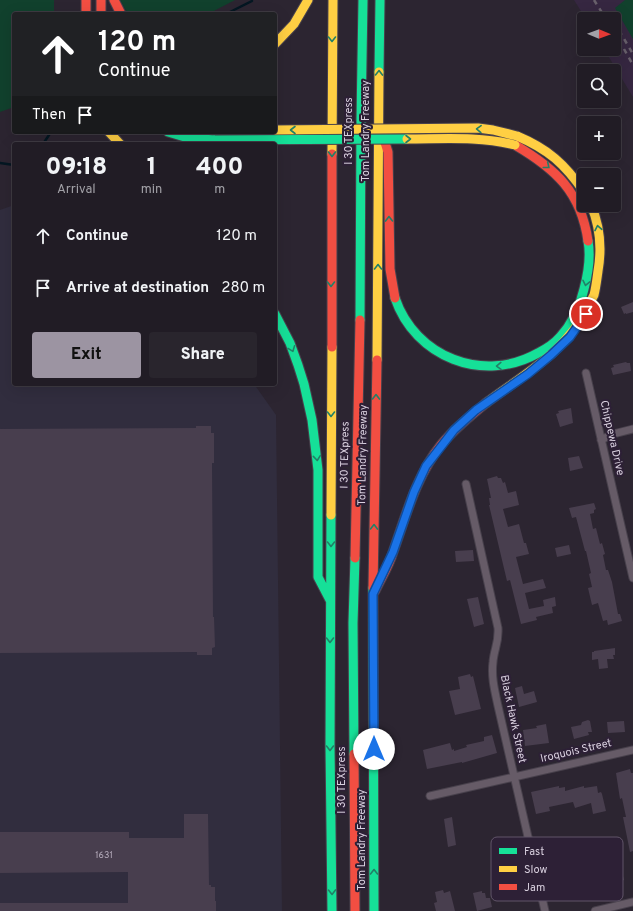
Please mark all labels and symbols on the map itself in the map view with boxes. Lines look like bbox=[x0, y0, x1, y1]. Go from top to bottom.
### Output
north arrow bbox=[577, 12, 621, 56]
one-way arrow bbox=[328, 36, 336, 42]
one-way arrow bbox=[375, 70, 383, 76]
street label: Tom Landry Freeway bbox=[359, 80, 373, 182]
street label: I 30 TEXpress bbox=[342, 97, 356, 165]
one-way arrow bbox=[476, 124, 482, 133]
one-way arrow bbox=[290, 126, 296, 134]
one-way arrow bbox=[405, 135, 411, 143]
one-way arrow bbox=[328, 151, 336, 157]
one-way arrow bbox=[543, 162, 550, 169]
one-way arrow bbox=[385, 216, 393, 222]
one-way arrow bbox=[595, 225, 603, 231]
one-way arrow bbox=[374, 264, 382, 270]
one-way arrow bbox=[583, 280, 591, 286]
one-way arrow bbox=[327, 281, 335, 287]
pin bbox=[569, 297, 603, 331]
one-way arrow bbox=[287, 345, 295, 352]
one-way arrow bbox=[496, 362, 502, 371]
one-way arrow bbox=[372, 394, 380, 400]
street label: Chippewa Drive bbox=[597, 399, 627, 477]
street label: Tom Landry Freeway bbox=[355, 404, 371, 506]
one-way arrow bbox=[327, 411, 335, 417]
street label: I 30 TEXpress bbox=[337, 421, 353, 489]
one-way arrow bbox=[312, 455, 321, 461]
one-way arrow bbox=[370, 524, 378, 530]
one-way arrow bbox=[327, 541, 335, 547]
one-way arrow bbox=[326, 637, 334, 643]
street label: Black Hawk Street bbox=[497, 674, 529, 764]
position arrow bbox=[353, 728, 395, 770]
street label: Iroquois Street bbox=[539, 736, 613, 766]
one-way arrow bbox=[326, 745, 334, 751]
street label: I 30 TEXpress bbox=[335, 746, 349, 814]
street label: Tom Landry Freeway bbox=[355, 789, 369, 891]
legend bbox=[491, 837, 623, 901]
text: Fast bbox=[524, 845, 544, 859]
house number: 1631 bbox=[95, 850, 113, 861]
text: Slow bbox=[524, 863, 547, 877]
one-way arrow bbox=[370, 869, 378, 875]
text: Jam bbox=[524, 881, 545, 895]
one-way arrow bbox=[328, 889, 336, 895]

